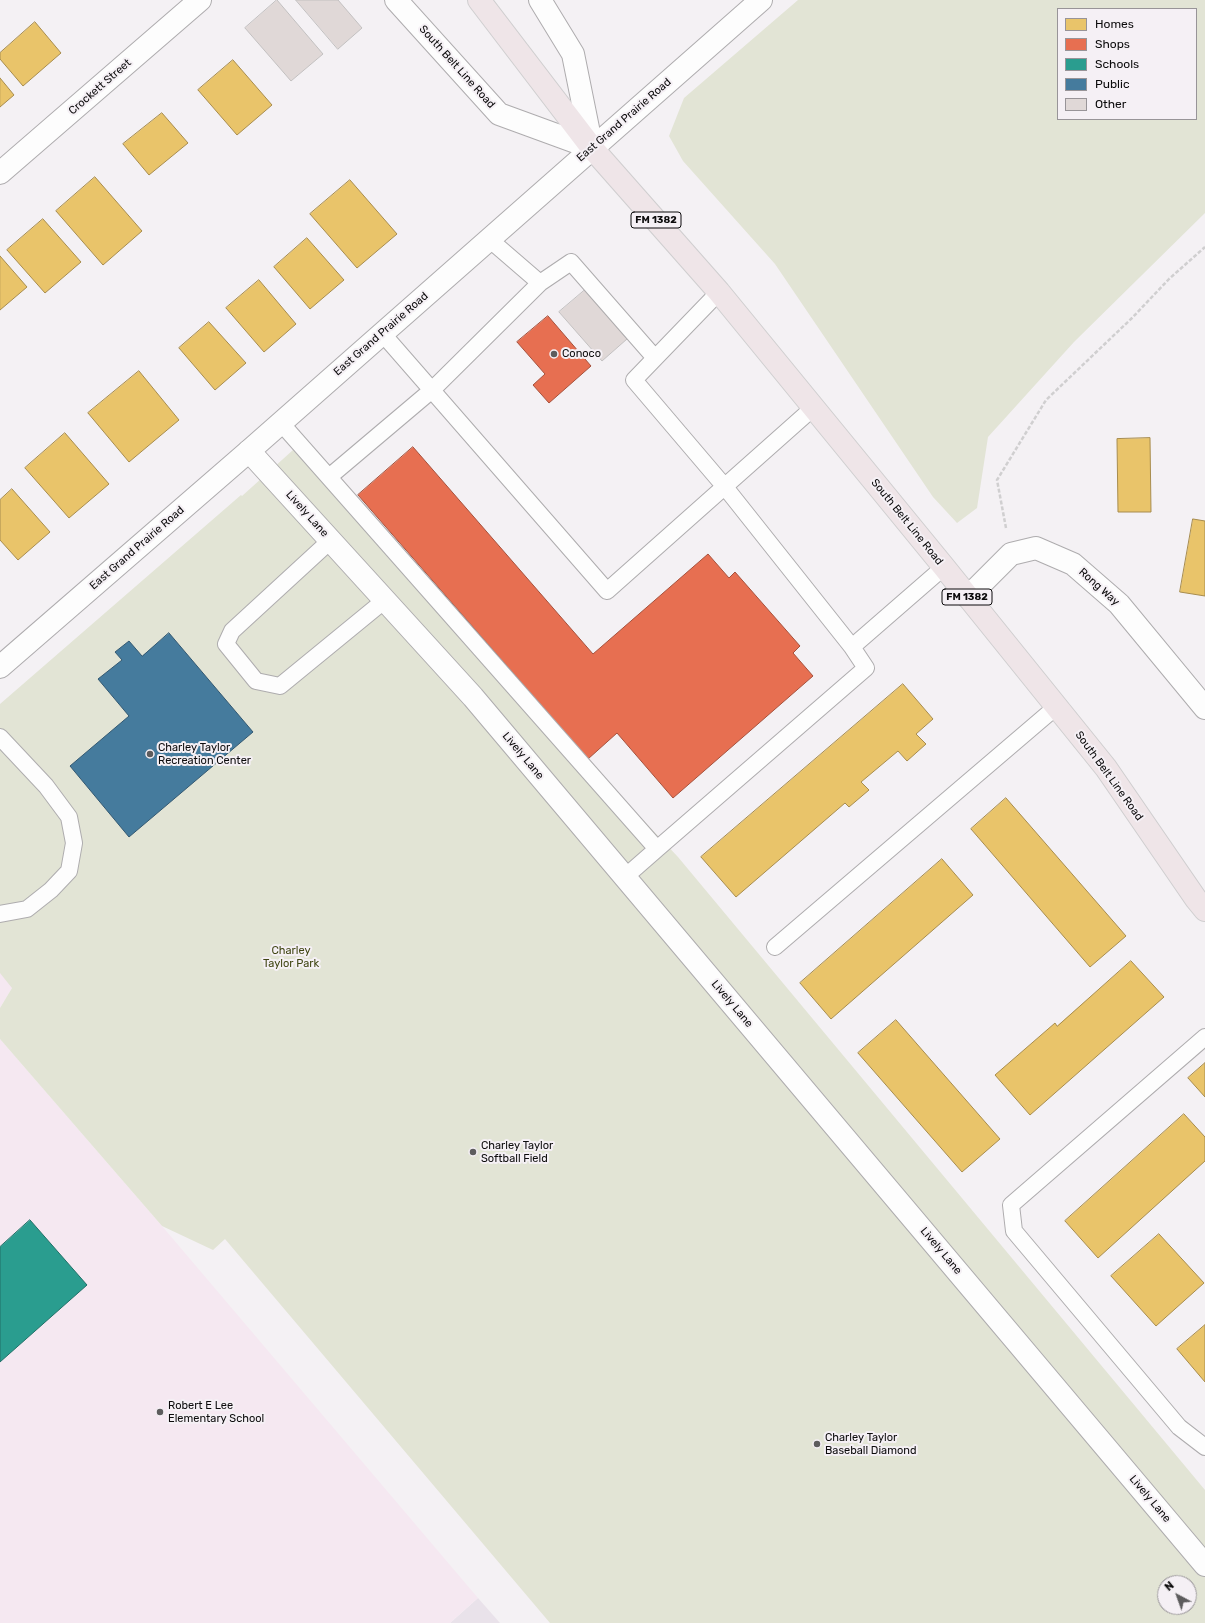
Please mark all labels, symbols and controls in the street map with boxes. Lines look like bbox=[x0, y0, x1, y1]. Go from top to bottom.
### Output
legend bbox=[1057, 8, 1197, 120]
text: Homes bbox=[1095, 17, 1134, 31]
street label: South Belt Line Road bbox=[416, 23, 498, 111]
text: Shops bbox=[1095, 37, 1130, 51]
street label: Crockett Street bbox=[66, 56, 134, 118]
text: Schools bbox=[1095, 57, 1139, 71]
street label: East Grand Prairie Road bbox=[574, 75, 674, 165]
text: Public bbox=[1095, 77, 1130, 91]
text: Other bbox=[1095, 97, 1126, 111]
road number: FM 1382 bbox=[631, 212, 681, 228]
street label: East Grand Prairie Road bbox=[331, 289, 431, 379]
place label: Conoco bbox=[562, 347, 601, 361]
marker: Conoco bbox=[549, 349, 559, 359]
street label: South Belt Line Road bbox=[868, 476, 946, 568]
street label: Lively Lane bbox=[283, 488, 331, 540]
street label: East Grand Prairie Road bbox=[87, 503, 187, 593]
street label: Rong Way bbox=[1076, 565, 1122, 609]
road number: FM 1382 bbox=[942, 589, 992, 605]
street label: South Belt Line Road bbox=[1072, 729, 1146, 823]
street label: Lively Lane bbox=[499, 730, 547, 782]
place label: Charley Taylor Recreation Center bbox=[158, 741, 251, 767]
marker: Charley Taylor Recreation Center bbox=[145, 749, 155, 759]
park label: Charley Taylor Park bbox=[263, 944, 319, 970]
street label: Lively Lane bbox=[708, 978, 756, 1030]
place label: Charley Taylor Softball Field bbox=[481, 1139, 553, 1165]
marker: Charley Taylor Softball Field bbox=[468, 1147, 478, 1157]
street label: Lively Lane bbox=[917, 1225, 965, 1277]
place label: Robert E Lee Elementary School bbox=[168, 1399, 264, 1425]
marker: Robert E Lee Elementary School bbox=[155, 1407, 165, 1417]
place label: Charley Taylor Baseball Diamond bbox=[825, 1431, 916, 1457]
marker: Charley Taylor Baseball Diamond bbox=[812, 1439, 822, 1449]
street label: Lively Lane bbox=[1126, 1473, 1174, 1525]
north arrow bbox=[1157, 1575, 1197, 1615]
text: N bbox=[1162, 1579, 1177, 1594]

